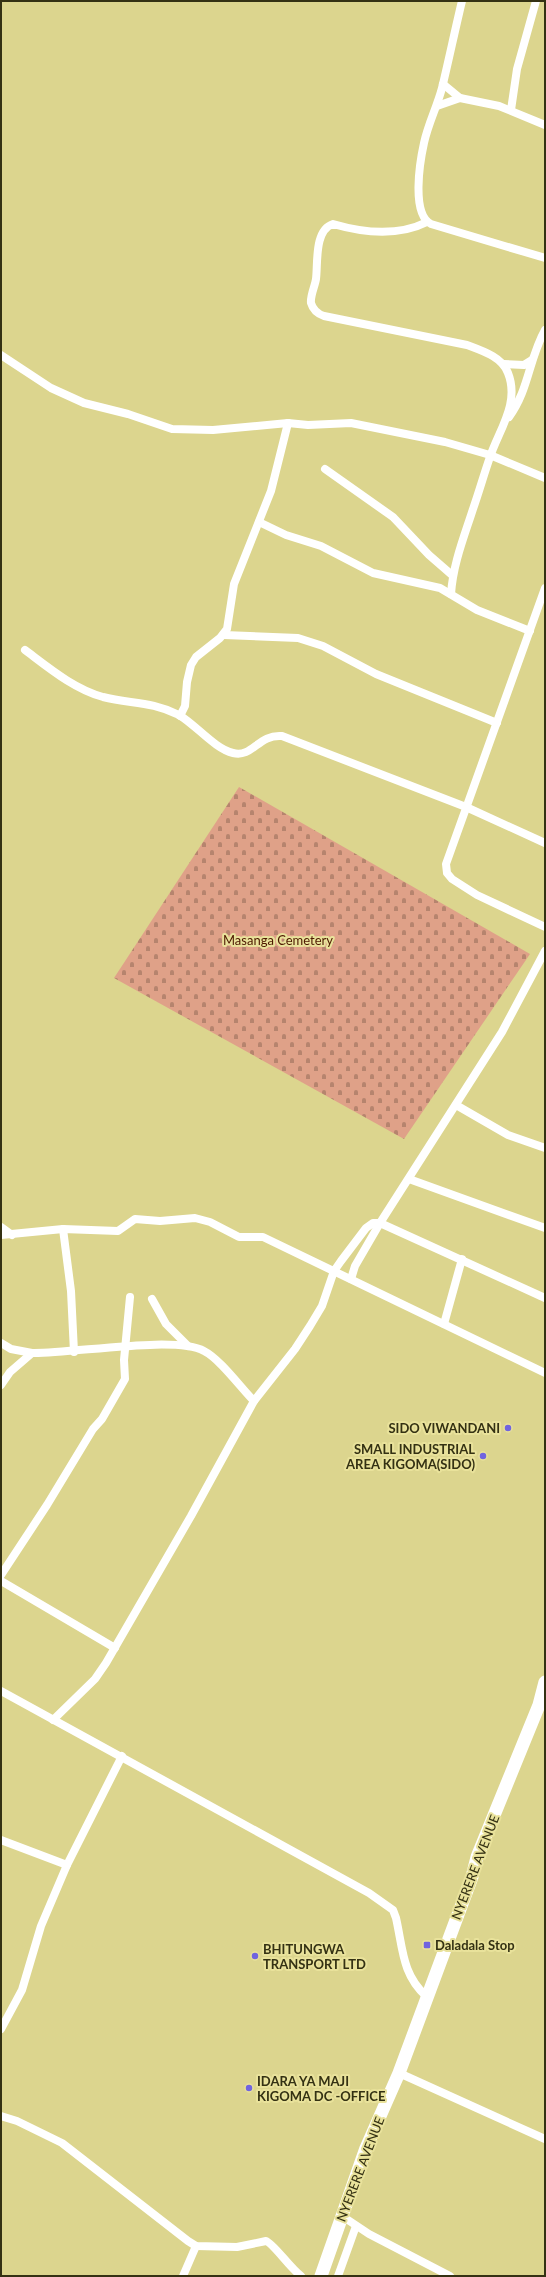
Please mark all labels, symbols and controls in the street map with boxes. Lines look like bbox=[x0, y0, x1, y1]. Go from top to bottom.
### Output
park label: Masanga Cemetery bbox=[223, 932, 333, 948]
place label: SIDO VIWANDANI bbox=[388, 1420, 500, 1436]
marker: SIDO VIWANDANI bbox=[503, 1423, 513, 1433]
place label: SMALL INDUSTRIAL AREA KIGOMA(SIDO) bbox=[345, 1441, 475, 1472]
marker: SMALL INDUSTRIAL AREA KIGOMA(SIDO) bbox=[478, 1451, 488, 1461]
street label: NYERERE AVENUE bbox=[448, 1812, 502, 1922]
place label: Daladala Stop bbox=[435, 1937, 515, 1953]
marker: Daladala Stop bbox=[422, 1940, 432, 1950]
place label: BHITUNGWA TRANSPORT LTD bbox=[263, 1941, 366, 1972]
marker: BHITUNGWA TRANSPORT LTD bbox=[250, 1951, 260, 1961]
place label: IDARA YA MAJI KIGOMA DC -OFFICE bbox=[257, 2073, 385, 2104]
marker: IDARA YA MAJI KIGOMA DC -OFFICE bbox=[244, 2083, 254, 2093]
street label: NYERERE AVENUE bbox=[333, 2114, 387, 2224]

